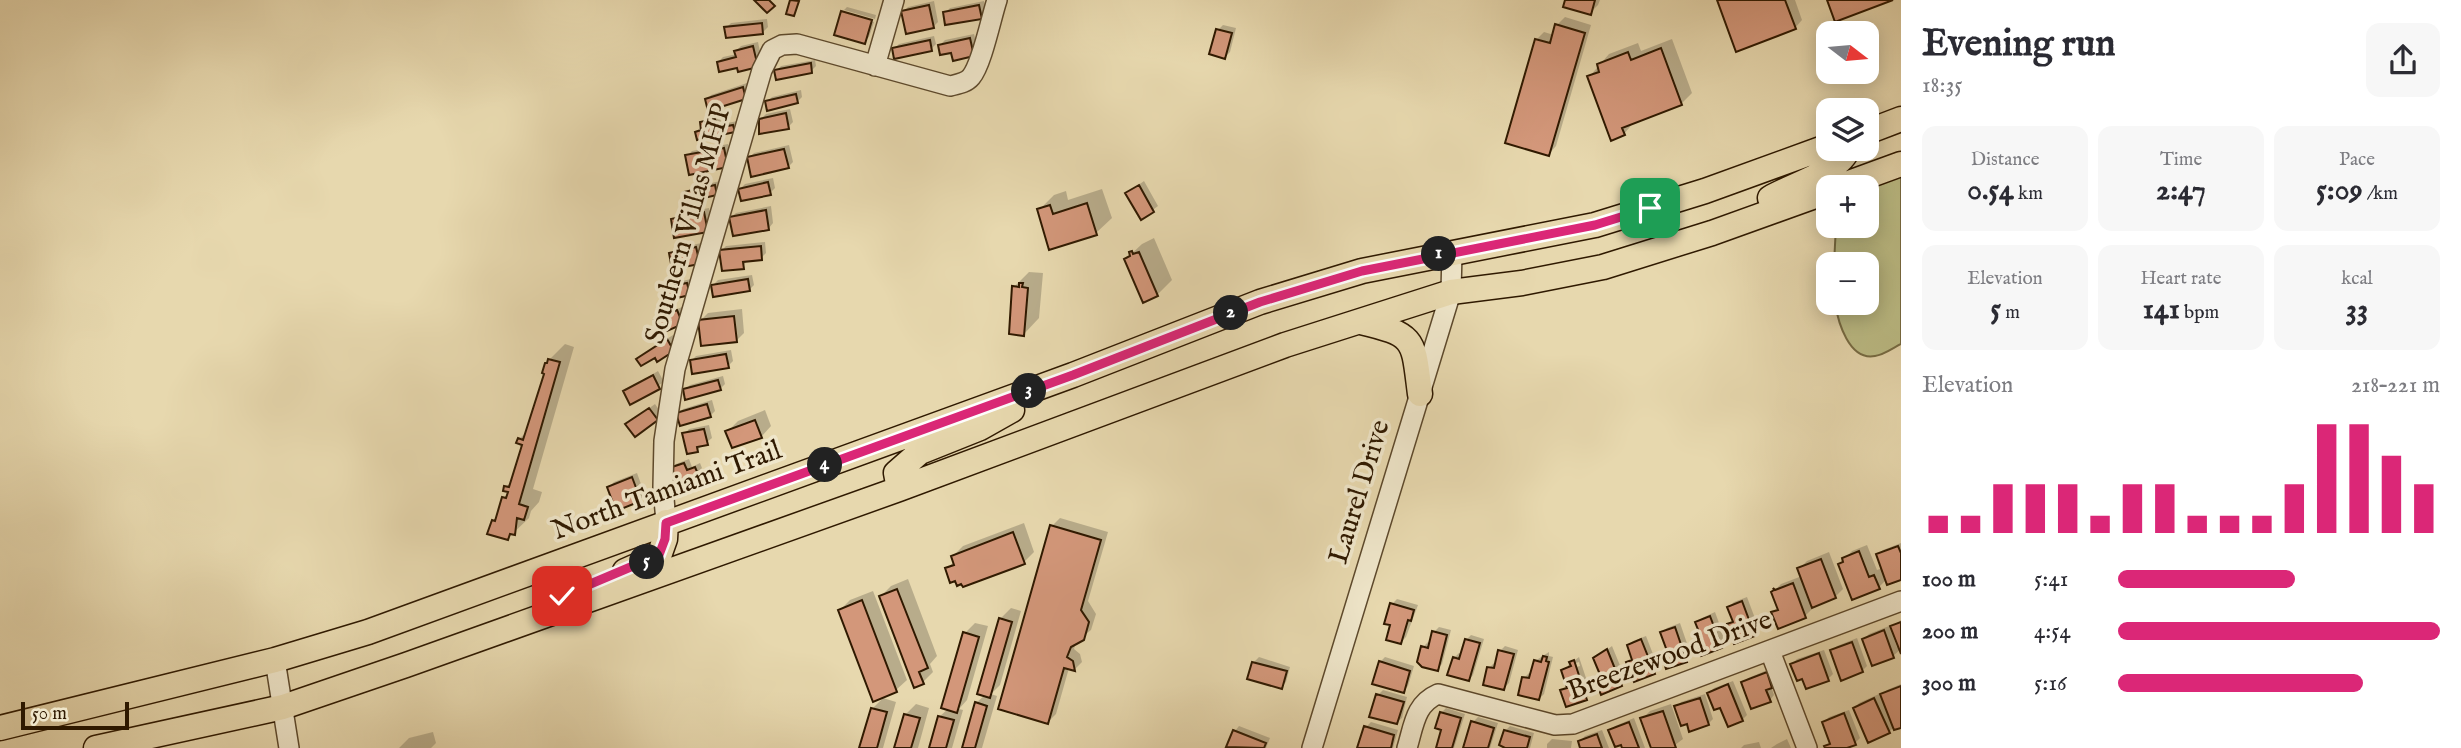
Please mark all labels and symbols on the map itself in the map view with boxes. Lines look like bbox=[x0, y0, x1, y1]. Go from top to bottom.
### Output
north arrow bbox=[1816, 21, 1880, 84]
street label: Southern Villas MHP bbox=[638, 100, 740, 348]
pin bbox=[1620, 178, 1680, 238]
pin: 1 bbox=[1422, 236, 1456, 272]
pin: 2 bbox=[1214, 296, 1248, 330]
pin: 3 bbox=[1012, 374, 1046, 408]
street label: Laurel Drive bbox=[1322, 416, 1399, 568]
street label: North Tamiami Trail bbox=[547, 433, 787, 549]
pin: 4 bbox=[808, 448, 842, 482]
pin: 5 bbox=[630, 544, 664, 580]
pin bbox=[532, 566, 592, 626]
street label: Breezewood Drive bbox=[1563, 603, 1777, 709]
scale bar bbox=[21, 699, 130, 731]

